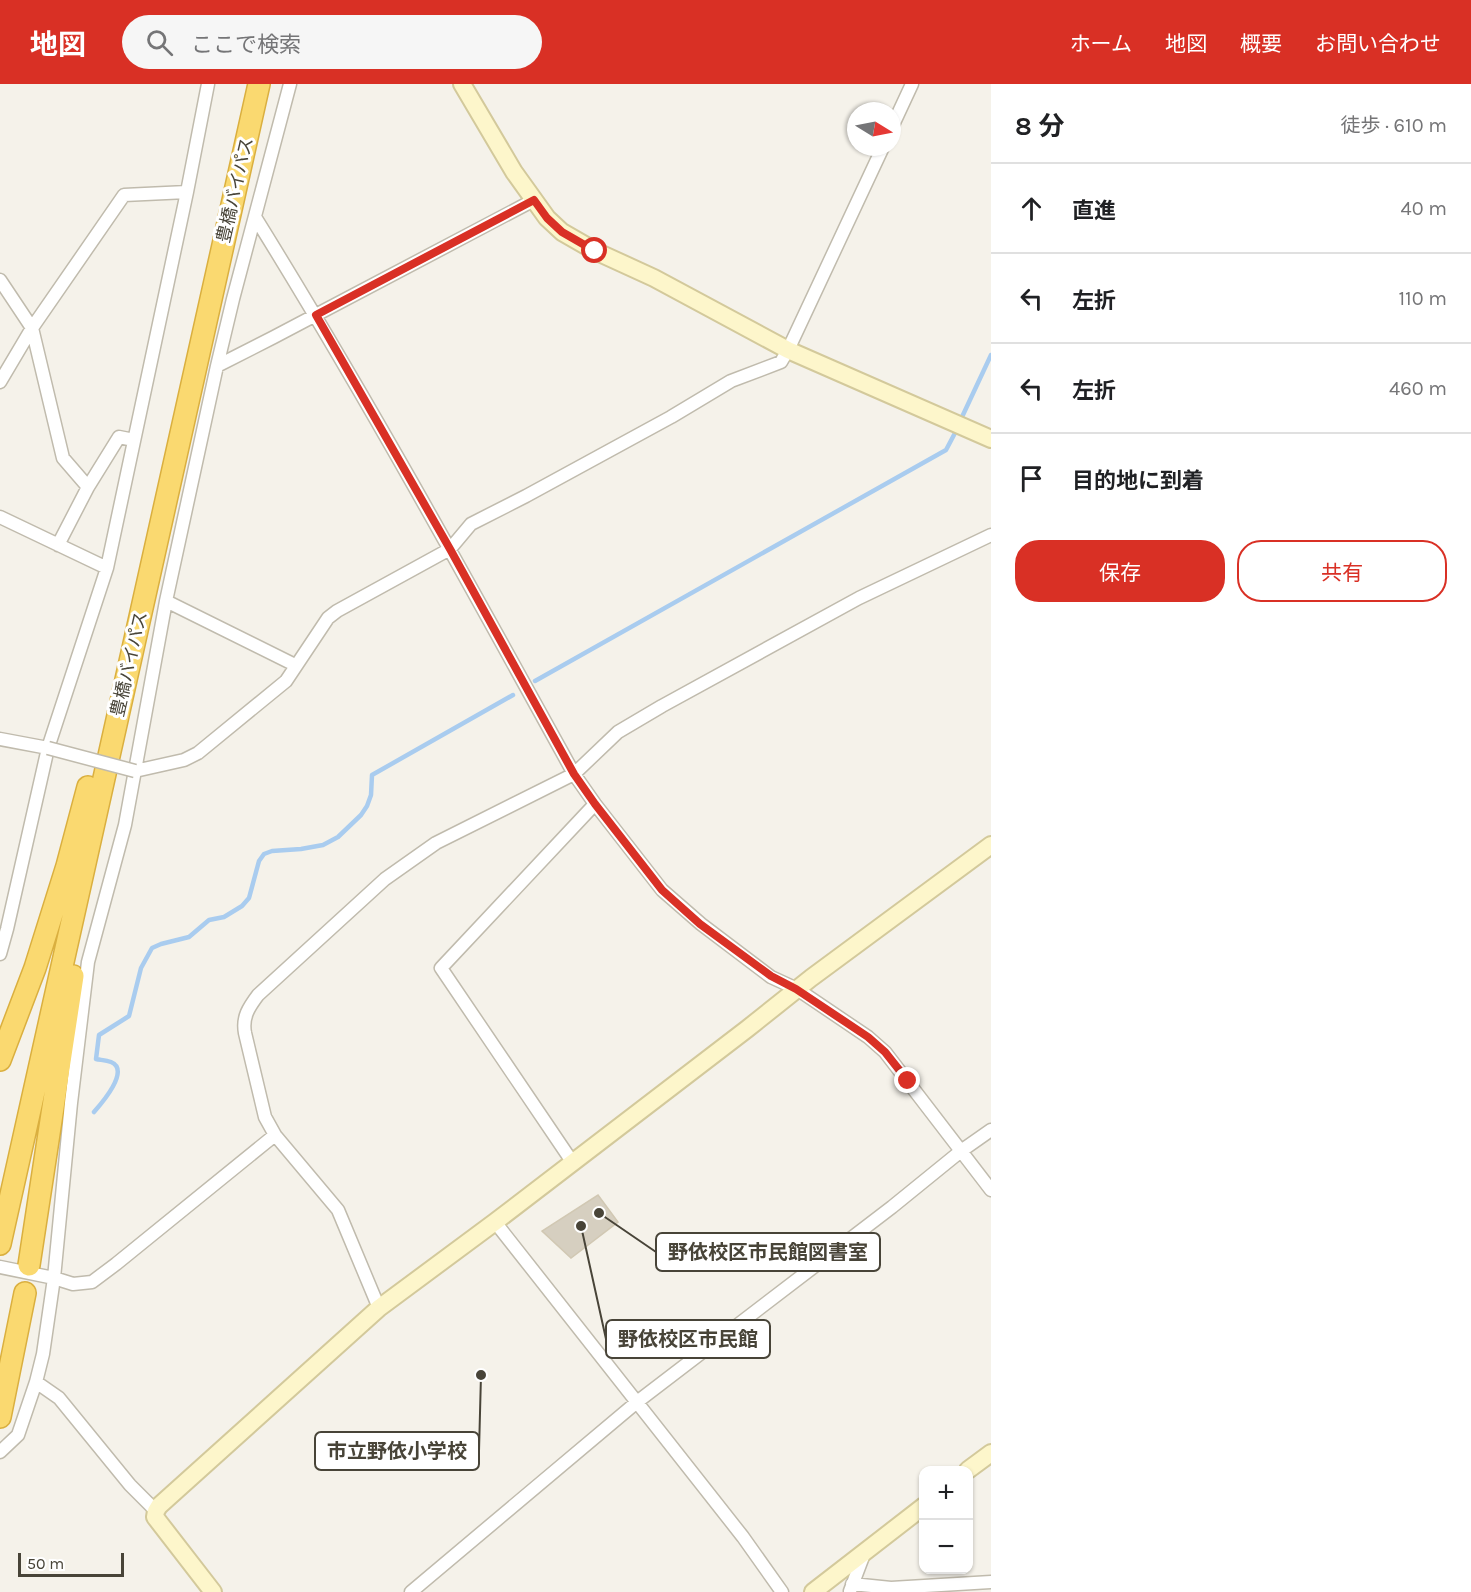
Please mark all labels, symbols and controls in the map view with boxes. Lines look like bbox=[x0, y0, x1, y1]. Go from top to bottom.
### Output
search box bbox=[122, 15, 542, 69]
icon: search bbox=[143, 26, 176, 59]
text: 地図 bbox=[30, 28, 86, 61]
text: ここで検索 bbox=[191, 32, 301, 58]
text: ホーム bbox=[1070, 32, 1132, 56]
text: 地図 bbox=[1165, 32, 1207, 56]
text: 概要 bbox=[1240, 32, 1282, 56]
text: お問い合わせ bbox=[1315, 32, 1441, 56]
north arrow bbox=[847, 102, 901, 156]
text: 8 分 bbox=[1015, 111, 1064, 142]
text: 徒歩 · 610 m bbox=[1341, 114, 1447, 137]
street label: 豊橋バイパス bbox=[212, 135, 258, 245]
icon: ahead bbox=[1015, 192, 1048, 225]
text: 40 m bbox=[1401, 197, 1447, 220]
text: 直進 bbox=[1072, 198, 1116, 224]
route start bbox=[581, 237, 607, 263]
icon: left bbox=[1015, 282, 1048, 315]
text: 110 m bbox=[1398, 287, 1447, 310]
text: 左折 bbox=[1072, 288, 1116, 314]
icon: left bbox=[1015, 372, 1048, 405]
text: 460 m bbox=[1389, 377, 1447, 400]
text: 左折 bbox=[1072, 378, 1116, 404]
icon: arrive bbox=[1015, 462, 1048, 495]
text: 目的地に到着 bbox=[1072, 468, 1204, 494]
button: 保存 bbox=[1015, 540, 1225, 602]
button: 共有 bbox=[1237, 540, 1447, 602]
street label: 豊橋バイパス bbox=[106, 609, 152, 719]
route end bbox=[894, 1067, 920, 1093]
callout: 野依校区市民館図書室 bbox=[656, 1233, 880, 1271]
text: 野依校区市民館図書室 bbox=[668, 1241, 868, 1264]
callout: 野依校区市民館 bbox=[606, 1320, 770, 1358]
text: 野依校区市民館 bbox=[618, 1328, 758, 1351]
callout: 市立野依小学校 bbox=[315, 1432, 479, 1470]
text: 市立野依小学校 bbox=[327, 1440, 467, 1463]
map controls bbox=[919, 1466, 973, 1574]
button: + bbox=[919, 1466, 973, 1520]
button: − bbox=[919, 1520, 973, 1574]
scale bar bbox=[18, 1550, 124, 1578]
text: 50 m bbox=[27, 1554, 64, 1573]

